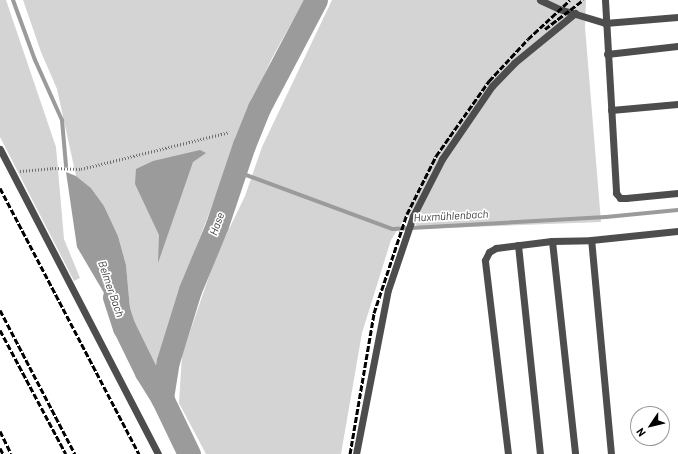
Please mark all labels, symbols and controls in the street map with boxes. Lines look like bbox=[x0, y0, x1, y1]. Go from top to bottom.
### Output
water label: Huxmühlenbach bbox=[413, 207, 489, 225]
water label: Hase bbox=[207, 211, 227, 237]
water label: Belmer Bach bbox=[95, 259, 127, 319]
north arrow bbox=[630, 406, 670, 446]
text: N bbox=[633, 426, 648, 439]

